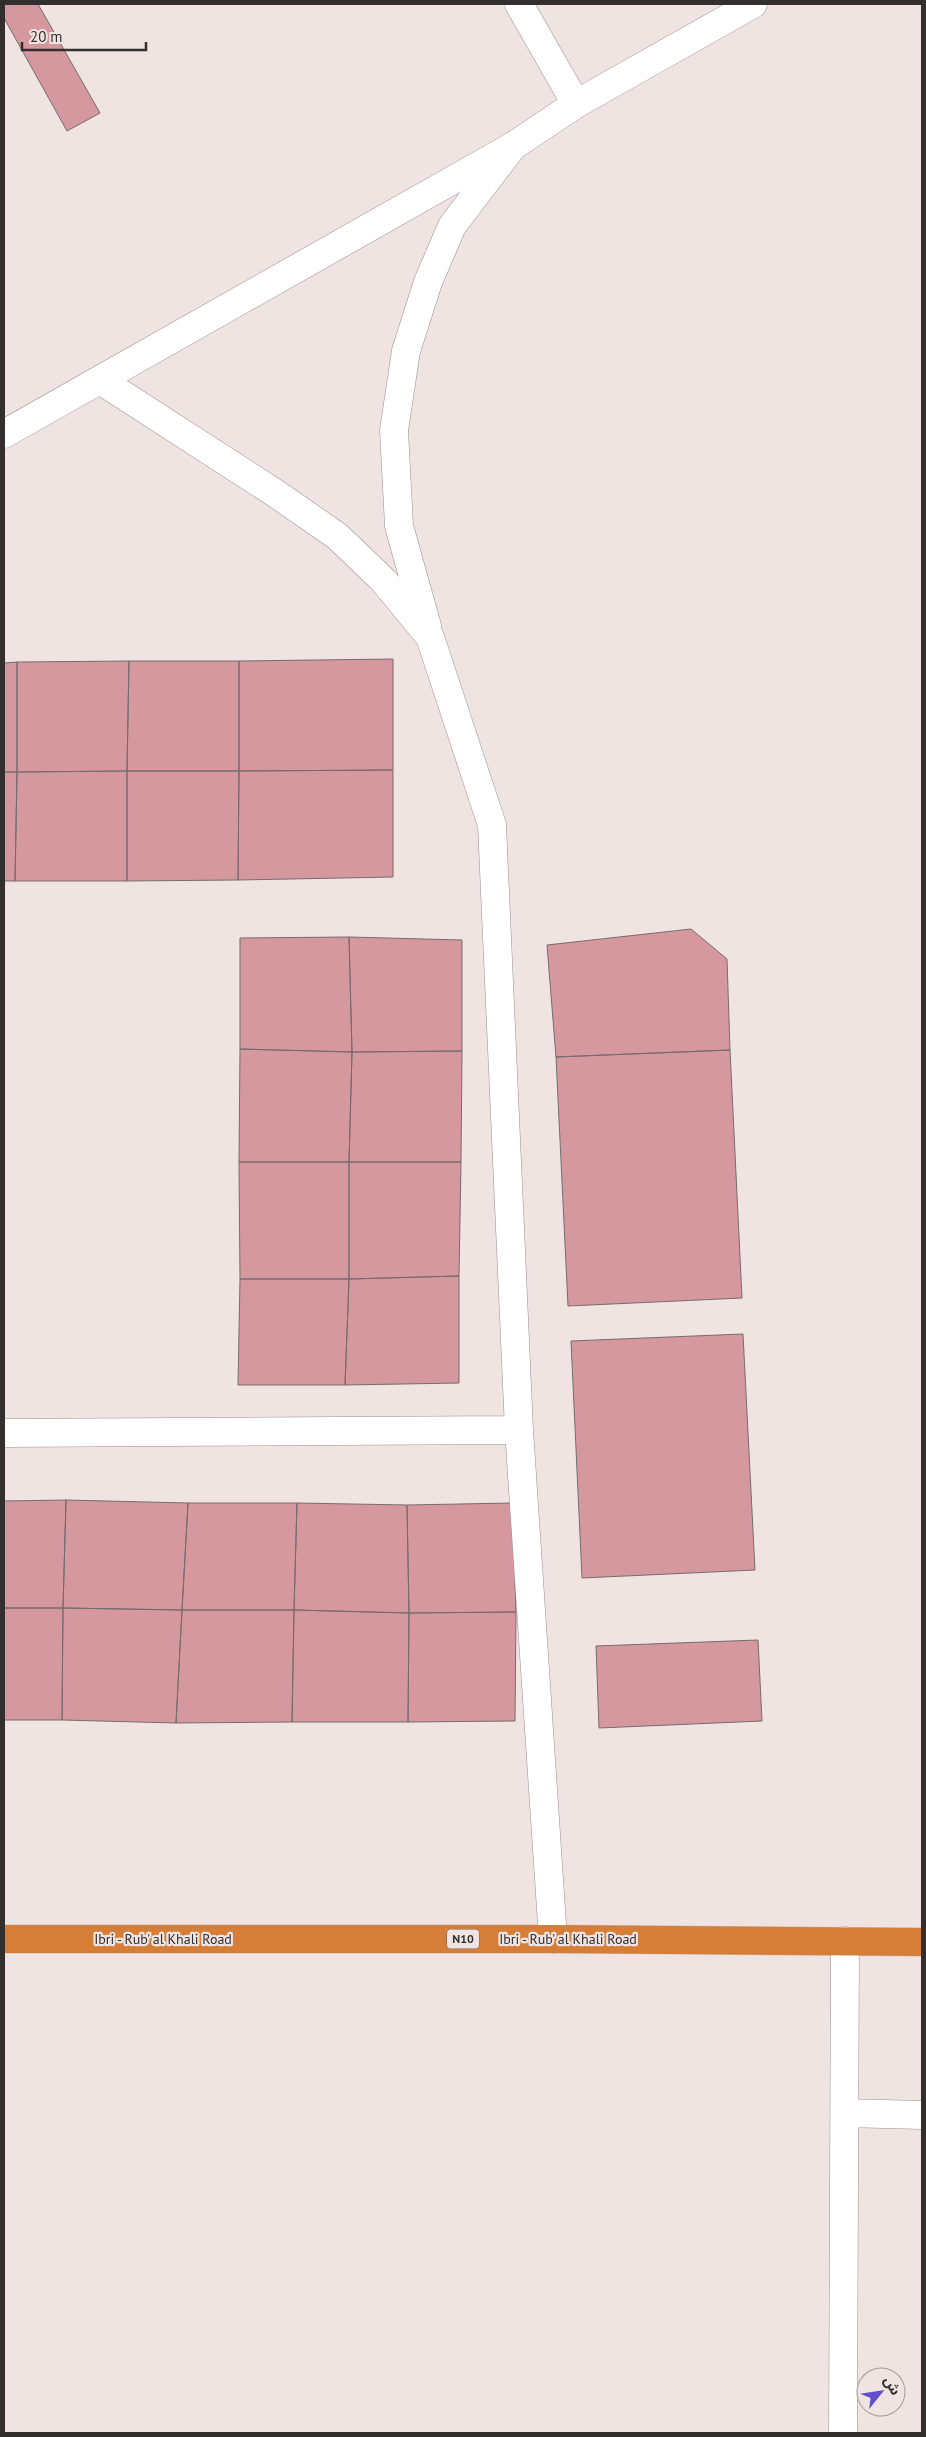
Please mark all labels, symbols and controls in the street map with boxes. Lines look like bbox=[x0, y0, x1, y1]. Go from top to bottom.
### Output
scale bar bbox=[22, 20, 146, 52]
text: 20 m bbox=[30, 27, 63, 46]
street label: Ibri - Rub' al Khali Road bbox=[94, 1930, 232, 1948]
road number: N10 bbox=[447, 1930, 479, 1948]
street label: Ibri - Rub' al Khali Road bbox=[499, 1930, 637, 1948]
north arrow bbox=[856, 2367, 906, 2417]
text: ش bbox=[880, 2373, 905, 2398]

